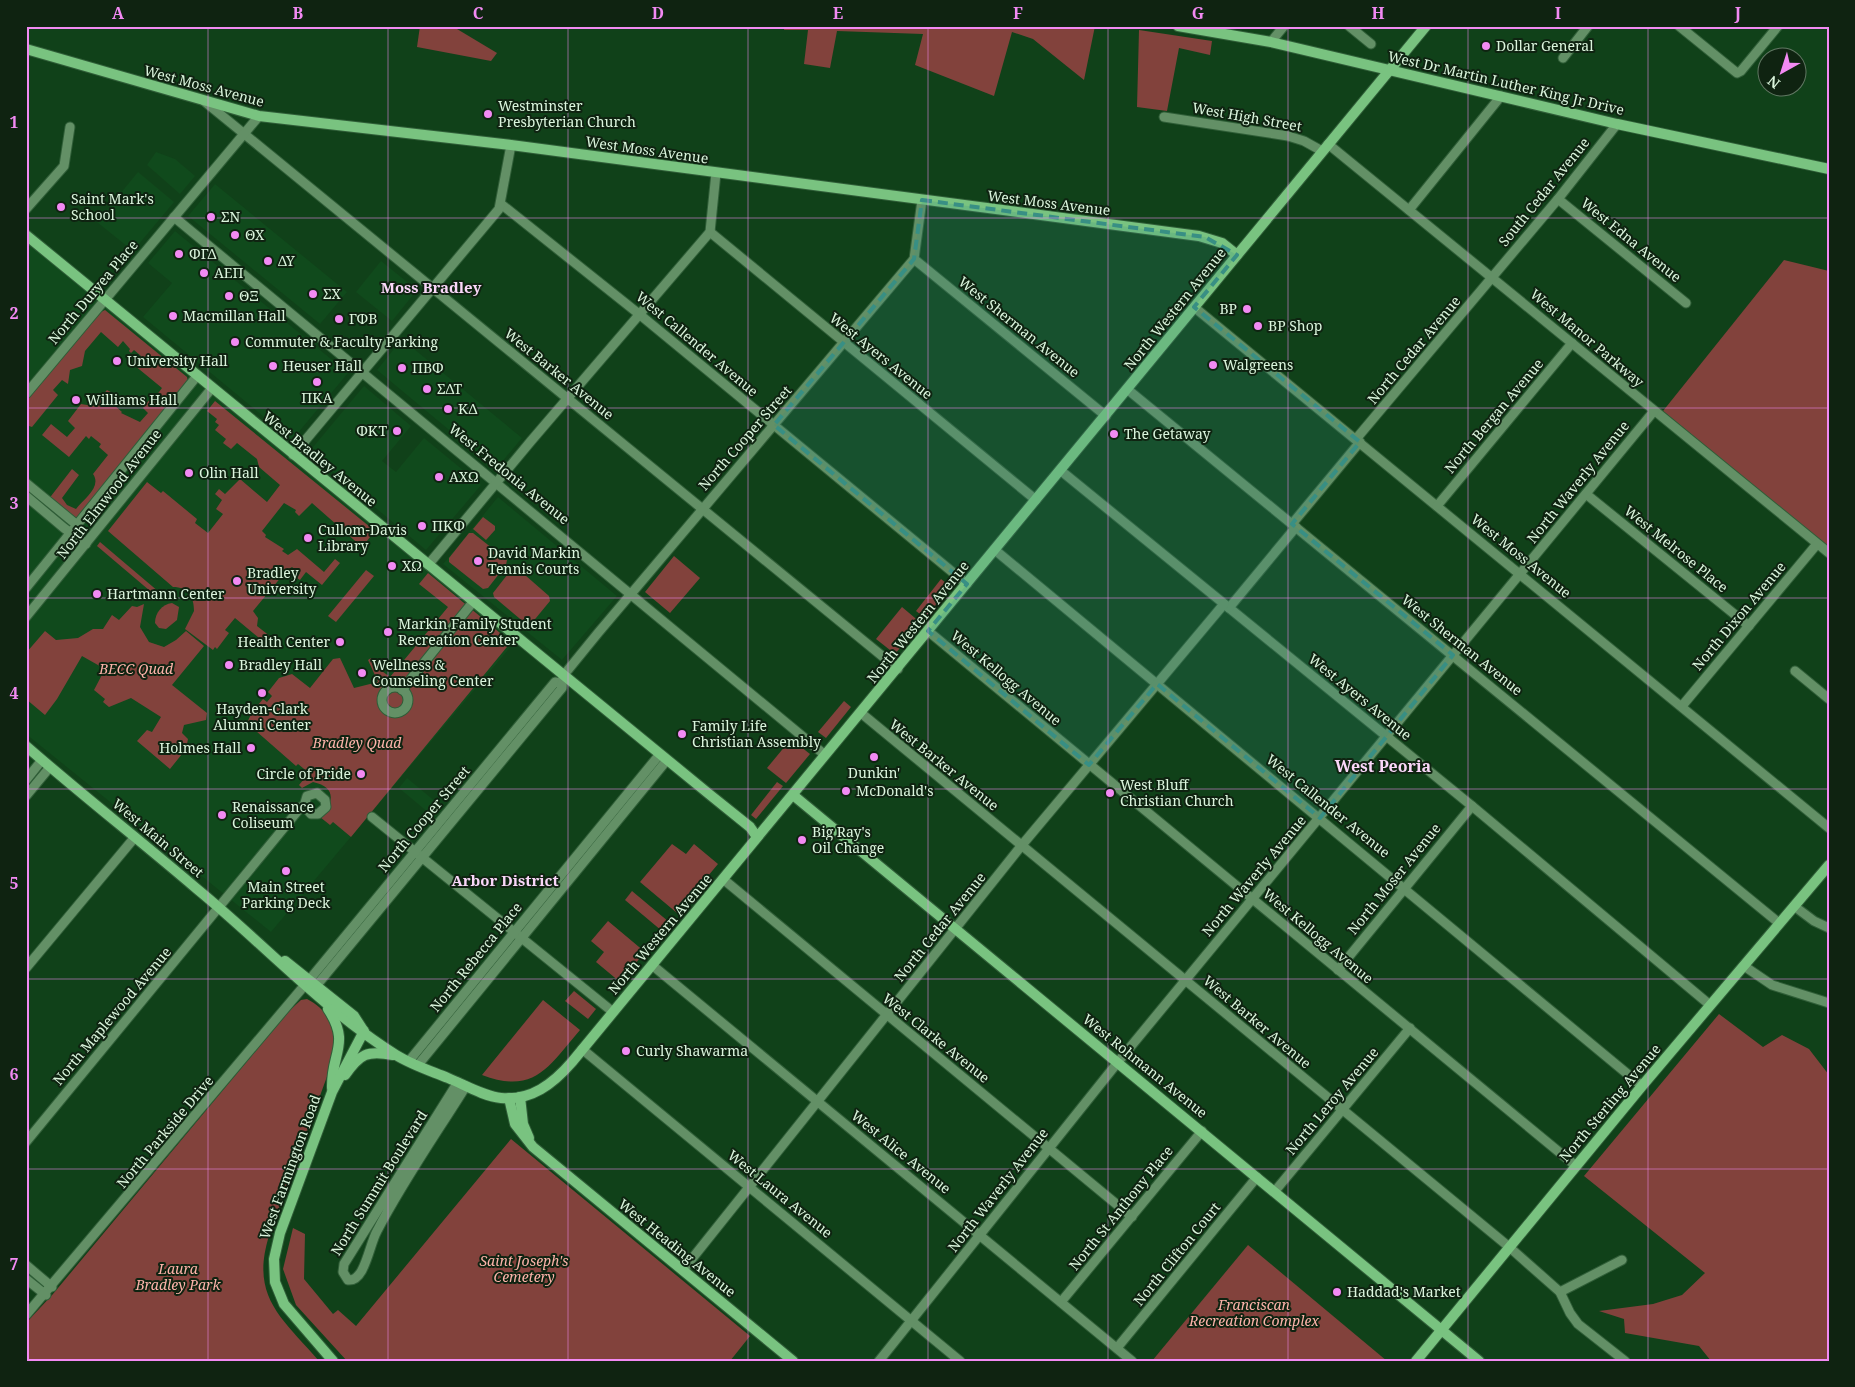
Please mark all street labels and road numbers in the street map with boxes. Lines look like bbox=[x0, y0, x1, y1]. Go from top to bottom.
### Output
street label: West Dr Martin Luther King Jr Drive bbox=[1386, 46, 1626, 119]
street label: West Moss Avenue bbox=[142, 60, 266, 111]
street label: West High Street bbox=[1191, 98, 1303, 136]
street label: West Moss Avenue bbox=[584, 131, 710, 168]
street label: South Cedar Avenue bbox=[1494, 133, 1593, 250]
street label: West Moss Avenue bbox=[987, 186, 1112, 219]
street label: West Edna Avenue bbox=[1577, 193, 1686, 286]
street label: North Duryea Place bbox=[43, 236, 142, 348]
street label: North Western Avenue bbox=[1119, 244, 1230, 374]
street label: West Sherman Avenue bbox=[955, 272, 1084, 381]
street label: West Manor Parkway bbox=[1526, 284, 1648, 391]
street label: West Callender Avenue bbox=[632, 287, 763, 400]
street label: North Cedar Avenue bbox=[1363, 292, 1464, 408]
street label: West Ayers Avenue bbox=[826, 308, 937, 403]
street label: West Barker Avenue bbox=[501, 324, 618, 424]
street label: North Bergan Avenue bbox=[1440, 354, 1547, 477]
street label: North Cooper Street bbox=[694, 381, 795, 494]
street label: West Bradley Avenue bbox=[259, 407, 381, 511]
street label: North Waverly Avenue bbox=[1522, 416, 1633, 547]
street label: West Fredonia Avenue bbox=[445, 419, 574, 528]
street label: North Elmwood Avenue bbox=[52, 425, 165, 562]
street label: West Melrose Place bbox=[1620, 501, 1732, 596]
street label: West Moss Avenue bbox=[1467, 509, 1575, 602]
street label: North Western Avenue bbox=[862, 557, 973, 687]
street label: North Dixon Avenue bbox=[1688, 557, 1790, 674]
street label: West Sherman Avenue bbox=[1398, 590, 1527, 699]
street label: West Kellogg Avenue bbox=[947, 626, 1066, 729]
street label: West Ayers Avenue bbox=[1305, 649, 1416, 744]
street label: West Barker Avenue bbox=[886, 715, 1003, 815]
street label: West Callender Avenue bbox=[1262, 750, 1394, 862]
street label: North Cooper Street bbox=[374, 762, 474, 876]
street label: West Main Street bbox=[109, 794, 208, 881]
street label: North Waverly Avenue bbox=[1197, 811, 1310, 940]
street label: North Moser Avenue bbox=[1343, 819, 1444, 938]
street label: North Cedar Avenue bbox=[890, 868, 990, 985]
street label: North Western Avenue bbox=[603, 869, 716, 998]
street label: West Kellogg Avenue bbox=[1259, 884, 1378, 987]
street label: North Rebecca Place bbox=[425, 898, 526, 1015]
street label: North Maplewood Avenue bbox=[48, 943, 175, 1089]
street label: West Barker Avenue bbox=[1199, 971, 1315, 1072]
street label: West Clarke Avenue bbox=[879, 988, 994, 1087]
street label: West Rohmann Avenue bbox=[1079, 1009, 1212, 1122]
street label: North Sterling Avenue bbox=[1555, 1040, 1665, 1166]
street label: North Leroy Avenue bbox=[1281, 1043, 1382, 1158]
street label: North Parkside Drive bbox=[112, 1071, 217, 1192]
street label: West Farmington Road bbox=[255, 1092, 325, 1242]
street label: North Summit Boulevard bbox=[326, 1106, 431, 1259]
street label: West Alice Avenue bbox=[848, 1106, 955, 1198]
street label: North Waverly Avenue bbox=[943, 1124, 1052, 1256]
street label: North St Anthony Place bbox=[1064, 1141, 1177, 1274]
street label: West Laura Avenue bbox=[724, 1145, 837, 1242]
street label: West Heading Avenue bbox=[615, 1194, 740, 1301]
street label: North Clifton Court bbox=[1129, 1198, 1224, 1309]

